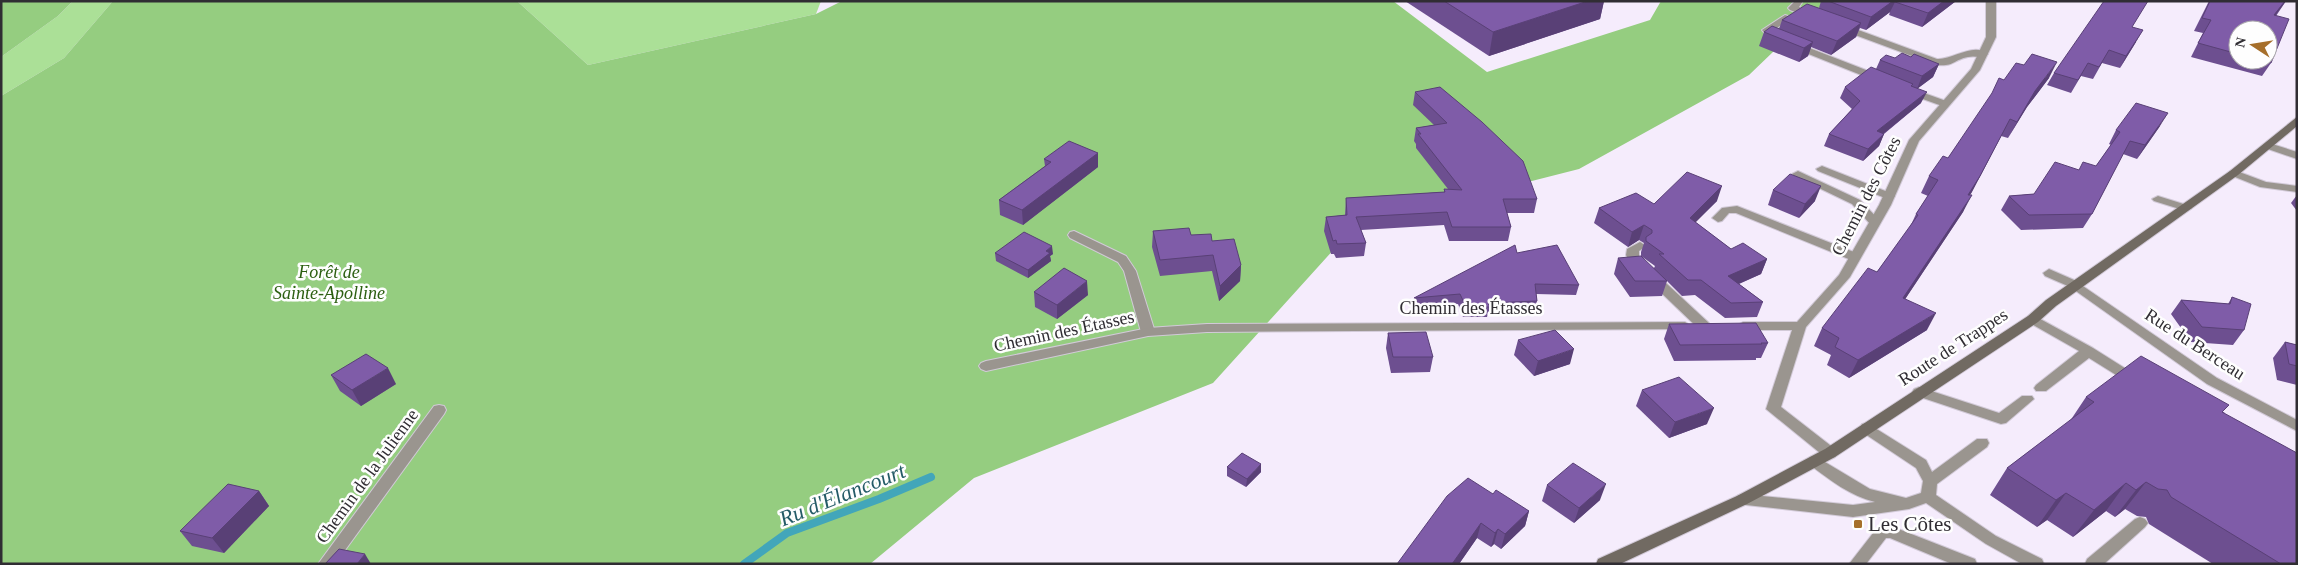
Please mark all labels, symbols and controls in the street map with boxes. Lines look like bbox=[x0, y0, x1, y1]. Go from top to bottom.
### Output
north arrow bbox=[2228, 20, 2278, 70]
text: N bbox=[2232, 36, 2249, 49]
street label: Chemin des Côtes bbox=[1827, 133, 1905, 259]
park label: Forêt de Sainte-Apolline bbox=[273, 262, 385, 303]
street label: Chemin des Étasses bbox=[1400, 297, 1542, 318]
street label: Route de Trappes bbox=[1895, 304, 2011, 390]
street label: Rue du Berceau bbox=[2141, 304, 2249, 384]
street label: Chemin des Étasses bbox=[992, 305, 1136, 356]
street label: Chemin de la Julienne bbox=[312, 405, 422, 547]
water label: Ru d'Élancourt bbox=[775, 458, 910, 531]
place label: Les Côtes bbox=[1868, 512, 1951, 536]
marker: Les Côtes bbox=[1852, 518, 1864, 530]

